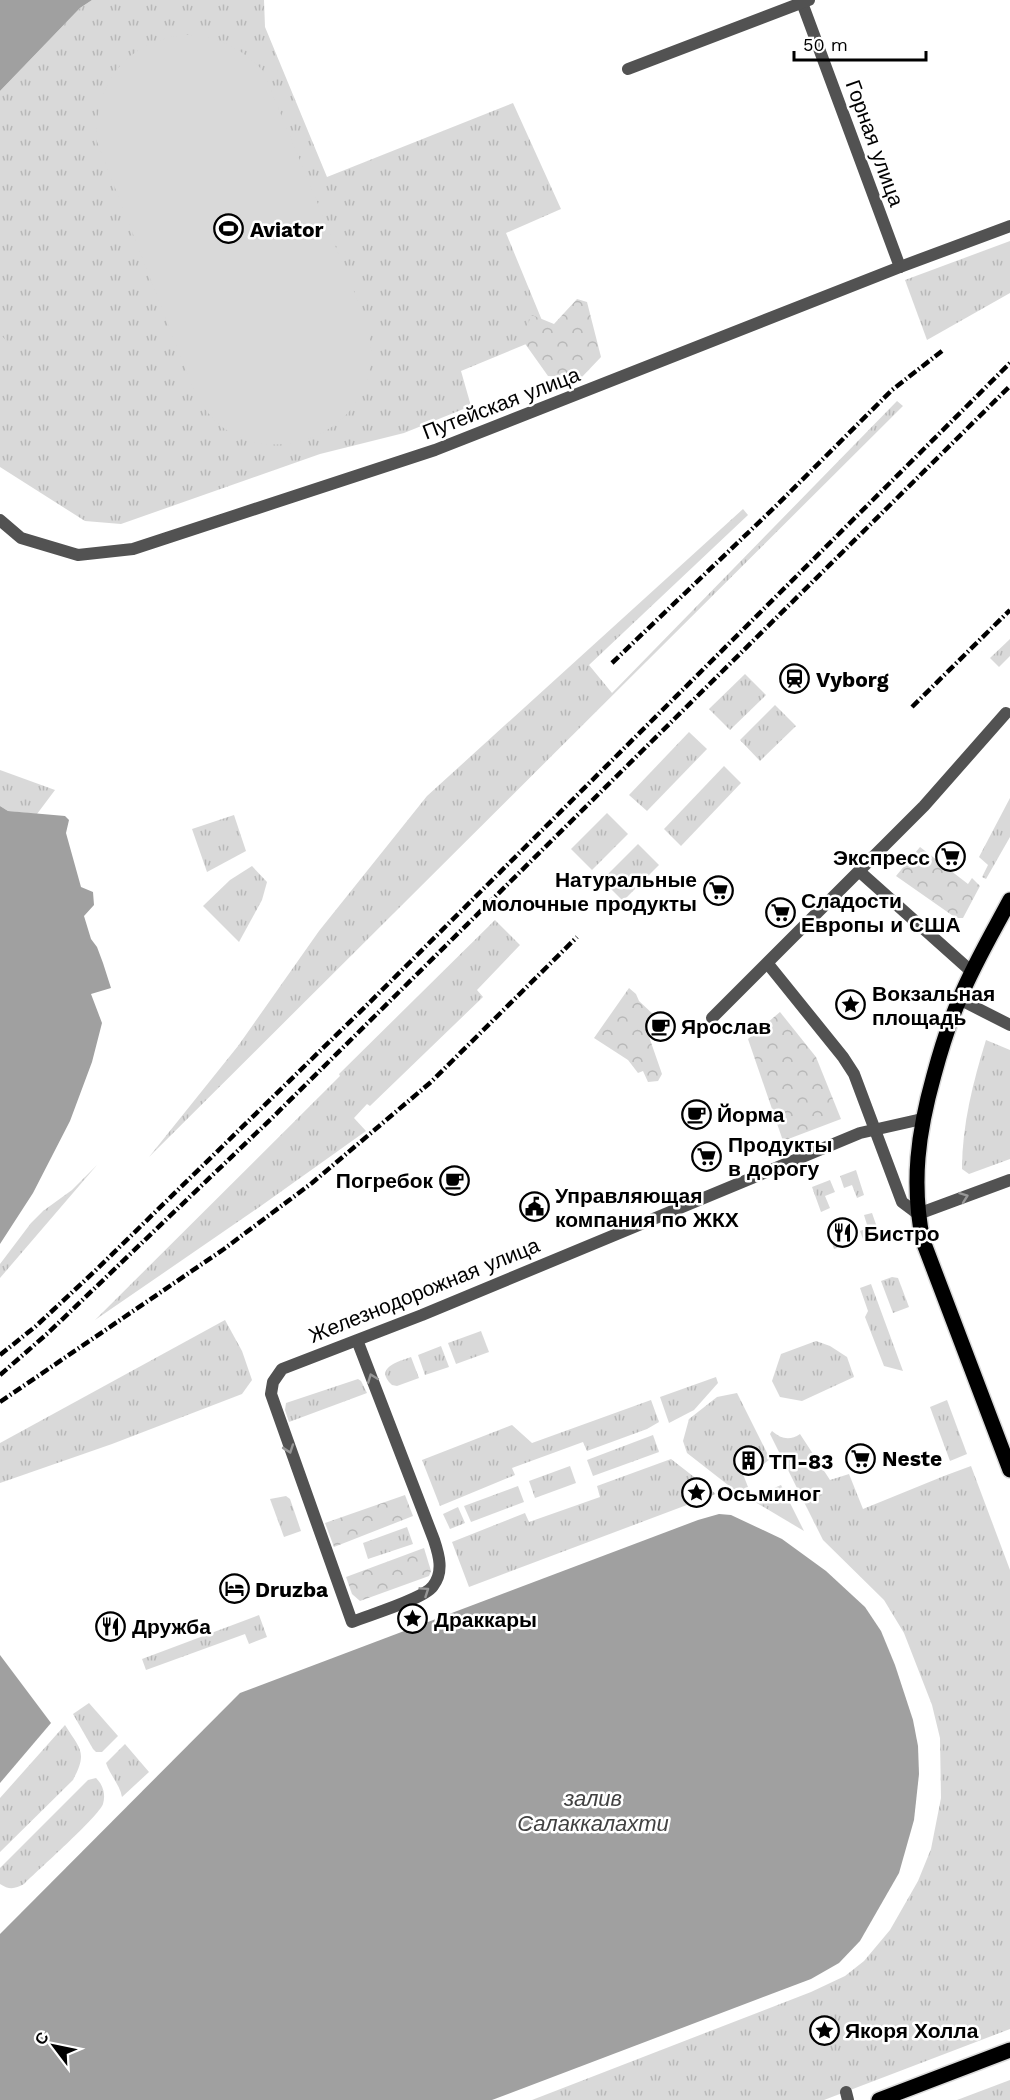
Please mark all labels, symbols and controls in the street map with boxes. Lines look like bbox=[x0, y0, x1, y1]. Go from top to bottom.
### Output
scale bar bbox=[794, 24, 926, 62]
text: 50 m bbox=[803, 34, 848, 55]
street label: Горная улица bbox=[841, 76, 910, 210]
sports icon: Aviator bbox=[213, 213, 245, 245]
place label: Aviator bbox=[250, 217, 324, 242]
street label: Путейская улица bbox=[419, 361, 583, 445]
station icon: Vyborg bbox=[779, 663, 811, 695]
place label: Vyborg bbox=[816, 667, 889, 692]
supermarket icon: Экспресс bbox=[935, 841, 967, 873]
place label: Экспресс bbox=[833, 845, 930, 870]
place label: Натуральные молочные продукты bbox=[482, 867, 697, 916]
supermarket icon: Натуральные молочные продукты bbox=[702, 875, 734, 907]
place label: Сладости Европы и США bbox=[801, 888, 961, 937]
supermarket icon: Сладости Европы и США bbox=[764, 896, 796, 928]
place label: Вокзальная площадь bbox=[872, 981, 995, 1030]
place icon: Вокзальная площадь bbox=[835, 989, 867, 1021]
cafe icon: Ярослав bbox=[644, 1010, 676, 1042]
place label: Ярослав bbox=[681, 1014, 771, 1039]
cafe icon: Йорма bbox=[680, 1098, 712, 1130]
place label: Йорма bbox=[717, 1102, 785, 1127]
place label: Продукты в дорогу bbox=[728, 1132, 832, 1181]
supermarket icon: Продукты в дорогу bbox=[691, 1140, 723, 1172]
cafe icon: Погребок bbox=[438, 1164, 470, 1196]
place label: Погребок bbox=[336, 1168, 433, 1193]
place label: Управляющая компания по ЖКХ bbox=[555, 1183, 739, 1232]
public building icon: Управляющая компания по ЖКХ bbox=[518, 1191, 550, 1223]
one-way arrow bbox=[958, 1192, 969, 1205]
restaurant icon: Бистро bbox=[827, 1217, 859, 1249]
place label: Бистро bbox=[864, 1221, 940, 1246]
street label: Железнодорожная улица bbox=[305, 1232, 543, 1348]
one-way arrow bbox=[367, 1373, 379, 1384]
supermarket icon: Neste bbox=[845, 1442, 877, 1474]
one-way arrow bbox=[282, 1443, 295, 1454]
building icon: ТП-83 bbox=[732, 1445, 764, 1477]
place label: Neste bbox=[882, 1446, 942, 1471]
place label: ТП-83 bbox=[769, 1449, 833, 1474]
place icon: Осьминог bbox=[680, 1477, 712, 1509]
place label: Осьминог bbox=[717, 1481, 821, 1506]
hotel icon: Druzba bbox=[218, 1573, 250, 1605]
place label: Druzba bbox=[255, 1577, 329, 1602]
one-way arrow bbox=[418, 1588, 429, 1599]
place icon: Драккары bbox=[397, 1603, 429, 1635]
place label: Драккары bbox=[434, 1607, 537, 1632]
restaurant icon: Дружба bbox=[95, 1610, 127, 1642]
place label: Дружба bbox=[132, 1614, 211, 1639]
water label: залив Салаккалахти bbox=[517, 1786, 669, 1836]
place icon: Якоря Холла bbox=[808, 2014, 840, 2046]
north arrow bbox=[24, 2016, 84, 2076]
place label: Якоря Холла bbox=[845, 2018, 979, 2043]
text: С bbox=[31, 2028, 53, 2048]

